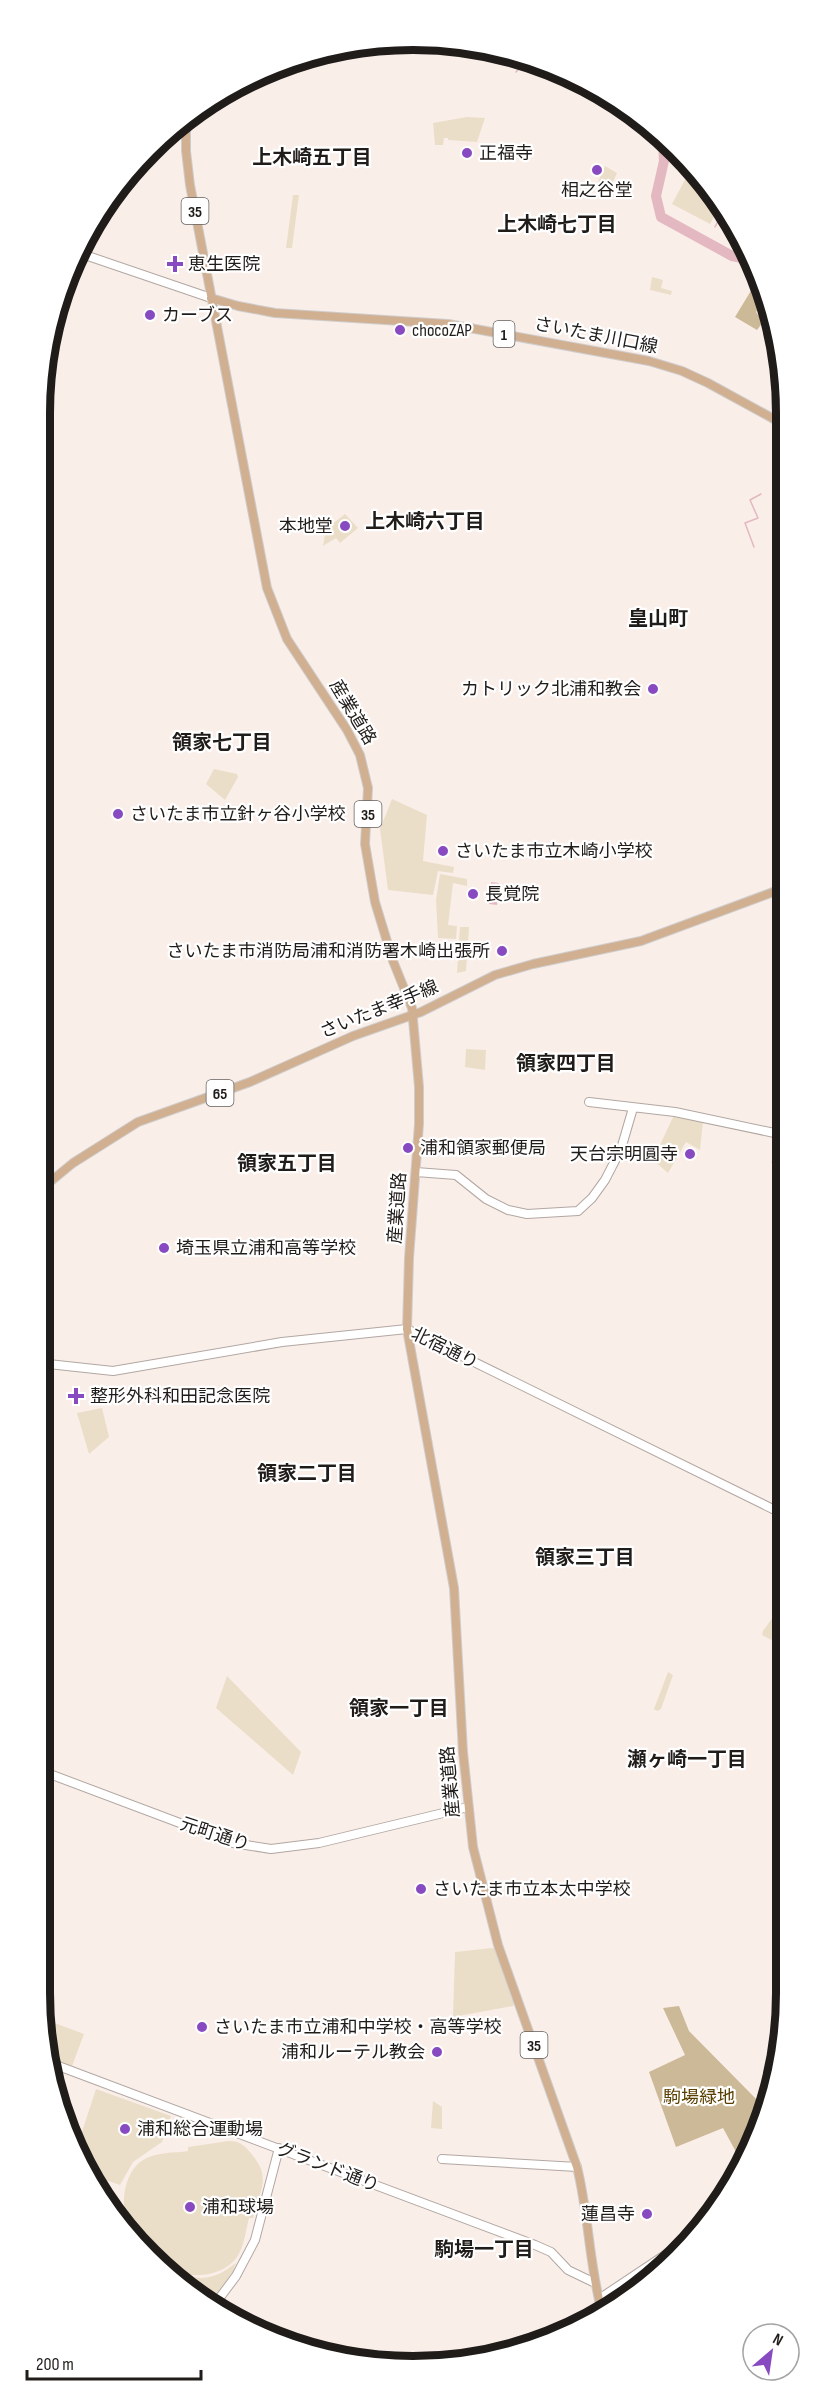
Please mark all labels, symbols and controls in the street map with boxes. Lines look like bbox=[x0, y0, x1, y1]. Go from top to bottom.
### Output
place label: 正福寺 bbox=[479, 143, 533, 164]
district label: 上木崎五丁目 bbox=[252, 146, 372, 170]
marker: 正福寺 bbox=[460, 146, 474, 160]
marker: 相之谷堂 bbox=[590, 163, 604, 177]
place label: 相之谷堂 bbox=[561, 180, 633, 201]
road number: 35 bbox=[182, 198, 208, 224]
district label: 上木崎七丁目 bbox=[497, 213, 617, 237]
place label: 恵生医院 bbox=[188, 254, 260, 275]
marker: 恵生医院 bbox=[166, 255, 184, 273]
place label: カーブス bbox=[162, 305, 233, 326]
marker: カーブス bbox=[143, 308, 157, 322]
street label: さいたま川口線 bbox=[532, 313, 659, 358]
place label: chocoZAP bbox=[412, 320, 472, 341]
road number: 1 bbox=[494, 321, 514, 347]
marker: chocoZAP bbox=[393, 323, 407, 337]
district label: 上木崎六丁目 bbox=[365, 510, 485, 534]
place label: 本地堂 bbox=[279, 516, 333, 537]
marker: 本地堂 bbox=[338, 519, 352, 533]
district label: 皇山町 bbox=[628, 607, 688, 631]
street label: 産業道路 bbox=[325, 676, 380, 749]
place label: カトリック北浦和教会 bbox=[461, 679, 641, 700]
marker: カトリック北浦和教会 bbox=[646, 682, 660, 696]
district label: 領家七丁目 bbox=[172, 731, 272, 755]
road number: 35 bbox=[354, 801, 382, 827]
place label: さいたま市立針ヶ谷小学校 bbox=[130, 804, 345, 825]
marker: さいたま市立針ヶ谷小学校 bbox=[111, 807, 125, 821]
place label: さいたま市立木崎小学校 bbox=[455, 841, 652, 862]
marker: さいたま市立木崎小学校 bbox=[436, 844, 450, 858]
place label: 長覚院 bbox=[485, 884, 539, 905]
marker: 長覚院 bbox=[466, 887, 480, 901]
place label: さいたま市消防局浦和消防署木崎出張所 bbox=[167, 941, 490, 962]
marker: さいたま市消防局浦和消防署木崎出張所 bbox=[495, 944, 509, 958]
street label: さいたま幸手線 bbox=[317, 976, 441, 1043]
district label: 領家四丁目 bbox=[516, 1052, 616, 1076]
road number: 65 bbox=[206, 1080, 234, 1106]
place label: 浦和領家郵便局 bbox=[420, 1138, 546, 1159]
marker: 浦和領家郵便局 bbox=[401, 1141, 415, 1155]
place label: 天台宗明圓寺 bbox=[570, 1144, 678, 1165]
marker: 天台宗明圓寺 bbox=[683, 1147, 697, 1161]
district label: 領家五丁目 bbox=[237, 1152, 337, 1176]
street label: 産業道路 bbox=[385, 1171, 410, 1245]
place label: 埼玉県立浦和高等学校 bbox=[176, 1238, 356, 1259]
marker: 埼玉県立浦和高等学校 bbox=[157, 1241, 171, 1255]
street label: 北宿通り bbox=[408, 1323, 482, 1374]
place label: 整形外科和田記念医院 bbox=[90, 1386, 270, 1407]
marker: 整形外科和田記念医院 bbox=[67, 1387, 85, 1405]
district label: 領家二丁目 bbox=[257, 1462, 357, 1486]
district label: 領家三丁目 bbox=[535, 1546, 635, 1570]
district label: 領家一丁目 bbox=[349, 1697, 449, 1721]
street label: 産業道路 bbox=[437, 1745, 464, 1819]
district label: 瀬ヶ崎一丁目 bbox=[627, 1748, 747, 1772]
street label: 元町通り bbox=[177, 1813, 252, 1856]
place label: さいたま市立本太中学校 bbox=[433, 1879, 630, 1900]
marker: さいたま市立本太中学校 bbox=[414, 1882, 428, 1896]
place label: さいたま市立浦和中学校・高等学校 bbox=[214, 2017, 501, 2038]
marker: さいたま市立浦和中学校・高等学校 bbox=[195, 2020, 209, 2034]
road number: 35 bbox=[520, 2032, 548, 2058]
place label: 浦和ルーテル教会 bbox=[281, 2042, 425, 2063]
marker: 浦和ルーテル教会 bbox=[430, 2045, 444, 2059]
park label: 駒場緑地 bbox=[663, 2087, 735, 2108]
place label: 浦和総合運動場 bbox=[137, 2119, 263, 2140]
marker: 浦和総合運動場 bbox=[118, 2122, 132, 2136]
street label: グランド通り bbox=[274, 2138, 382, 2197]
place label: 浦和球場 bbox=[202, 2197, 274, 2218]
marker: 浦和球場 bbox=[183, 2200, 197, 2214]
place label: 蓮昌寺 bbox=[581, 2204, 635, 2225]
marker: 蓮昌寺 bbox=[640, 2207, 654, 2221]
district label: 駒場一丁目 bbox=[434, 2238, 534, 2262]
north arrow bbox=[741, 2322, 801, 2382]
text: N bbox=[769, 2330, 786, 2351]
scale bar bbox=[27, 2343, 201, 2381]
text: 200 m bbox=[36, 2354, 74, 2375]

